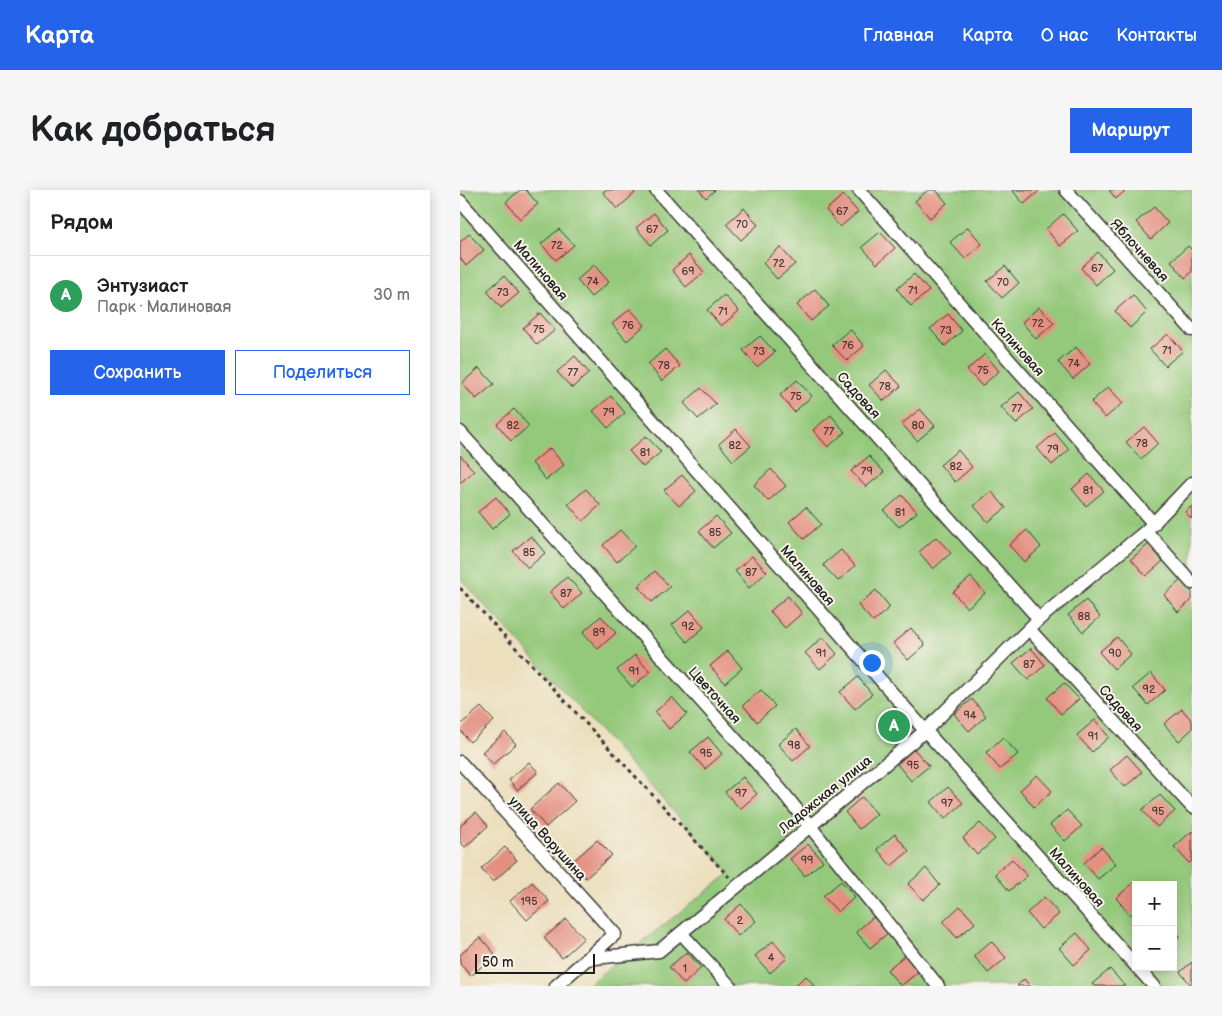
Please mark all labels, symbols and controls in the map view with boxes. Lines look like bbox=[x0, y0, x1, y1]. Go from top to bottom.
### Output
text: Карта bbox=[25, 21, 94, 50]
text: Главная bbox=[863, 25, 934, 46]
text: Карта bbox=[962, 25, 1013, 46]
text: О нас bbox=[1041, 25, 1088, 46]
text: Контакты bbox=[1116, 25, 1197, 46]
button: Маршрут bbox=[1070, 108, 1192, 153]
text: Как добраться bbox=[30, 109, 276, 152]
house number: 67 bbox=[836, 205, 849, 218]
text: Рядом bbox=[50, 210, 113, 235]
street label: Яблочневая bbox=[1107, 215, 1173, 286]
house number: 70 bbox=[736, 218, 748, 231]
house number: 67 bbox=[646, 223, 659, 236]
street label: Малиновая bbox=[510, 237, 572, 304]
house number: 72 bbox=[551, 239, 563, 252]
house number: 72 bbox=[773, 257, 785, 270]
house number: 67 bbox=[1091, 262, 1104, 275]
house number: 69 bbox=[681, 265, 695, 278]
text: Энтузиаст bbox=[97, 275, 188, 298]
house number: 74 bbox=[587, 275, 599, 288]
house number: 70 bbox=[997, 276, 1009, 289]
house number: 71 bbox=[908, 284, 918, 297]
text: A bbox=[61, 286, 71, 305]
text: 30 m bbox=[373, 286, 410, 305]
house number: 73 bbox=[497, 286, 509, 299]
text: Парк · Малиновая bbox=[97, 298, 231, 317]
house number: 71 bbox=[718, 305, 728, 318]
street label: Калиновая bbox=[987, 315, 1048, 380]
house number: 72 bbox=[1032, 317, 1044, 330]
house number: 76 bbox=[622, 319, 634, 332]
house number: 75 bbox=[533, 323, 545, 336]
house number: 73 bbox=[940, 324, 952, 337]
house number: 76 bbox=[842, 339, 854, 352]
house number: 71 bbox=[1162, 344, 1172, 357]
house number: 73 bbox=[753, 345, 765, 358]
button: Сохранить bbox=[50, 350, 225, 395]
button: Поделиться bbox=[235, 350, 410, 395]
house number: 74 bbox=[1068, 357, 1080, 370]
house number: 78 bbox=[658, 359, 670, 372]
house number: 75 bbox=[977, 364, 989, 377]
house number: 77 bbox=[568, 366, 579, 379]
street label: Садовая bbox=[833, 368, 884, 422]
house number: 78 bbox=[879, 380, 891, 393]
house number: 75 bbox=[790, 390, 802, 403]
house number: 77 bbox=[1012, 402, 1023, 415]
house number: 79 bbox=[603, 406, 615, 419]
house number: 82 bbox=[507, 419, 520, 432]
house number: 80 bbox=[912, 419, 925, 432]
house number: 77 bbox=[824, 425, 835, 438]
house number: 78 bbox=[1136, 437, 1148, 450]
house number: 82 bbox=[729, 439, 742, 452]
house number: 79 bbox=[1047, 443, 1059, 456]
house number: 81 bbox=[640, 446, 650, 459]
house number: 82 bbox=[950, 460, 963, 473]
house number: 79 bbox=[861, 465, 873, 478]
house number: 81 bbox=[1083, 484, 1093, 497]
house number: 81 bbox=[895, 506, 905, 519]
house number: 85 bbox=[709, 526, 721, 539]
street label: Малиновая bbox=[777, 542, 839, 609]
house number: 85 bbox=[523, 546, 535, 559]
house number: 87 bbox=[745, 566, 757, 579]
house number: 87 bbox=[560, 587, 572, 600]
house number: 88 bbox=[1078, 610, 1090, 623]
house number: 92 bbox=[682, 620, 695, 633]
house number: 89 bbox=[593, 626, 605, 639]
house number: 91 bbox=[816, 647, 826, 660]
house number: 90 bbox=[1109, 647, 1122, 660]
your location bbox=[859, 650, 885, 676]
house number: 87 bbox=[1023, 658, 1035, 671]
street label: Цветочная bbox=[685, 663, 745, 727]
house number: 91 bbox=[629, 665, 639, 678]
street label: Садовая bbox=[1095, 681, 1146, 735]
house number: 92 bbox=[1143, 683, 1156, 696]
pin: A bbox=[878, 707, 910, 745]
house number: 94 bbox=[963, 709, 977, 722]
house number: 91 bbox=[1088, 730, 1098, 743]
house number: 98 bbox=[788, 739, 800, 752]
house number: 95 bbox=[700, 747, 712, 760]
street label: Ладожская улица bbox=[775, 751, 876, 838]
house number: 95 bbox=[907, 759, 919, 772]
house number: 97 bbox=[735, 787, 747, 800]
street label: улица Ворушина bbox=[505, 793, 591, 885]
house number: 97 bbox=[941, 797, 953, 810]
house number: 95 bbox=[1152, 805, 1164, 818]
street label: Малиновая bbox=[1045, 844, 1108, 911]
house number: 99 bbox=[801, 854, 813, 867]
map controls bbox=[1132, 881, 1177, 971]
button: + bbox=[1132, 881, 1177, 926]
house number: 195 bbox=[521, 895, 537, 908]
house number: 2 bbox=[737, 914, 744, 927]
button: − bbox=[1132, 926, 1177, 971]
scale bar bbox=[475, 951, 595, 974]
house number: 4 bbox=[768, 951, 775, 964]
text: 50 m bbox=[482, 954, 514, 971]
house number: 1 bbox=[683, 962, 687, 975]

